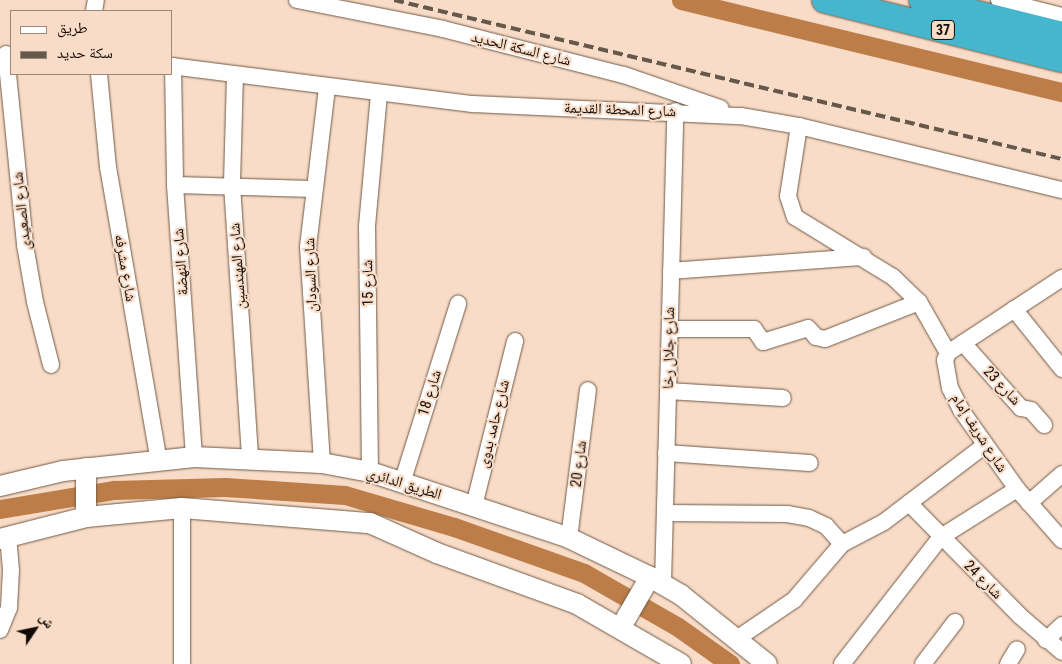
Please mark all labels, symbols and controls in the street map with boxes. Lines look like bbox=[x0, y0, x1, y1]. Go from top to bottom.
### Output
legend bbox=[10, 10, 172, 75]
road number: 37 bbox=[930, 18, 956, 42]
text: طريق bbox=[57, 19, 88, 37]
street label: شارع السكة الحديد bbox=[469, 28, 573, 70]
text: سكة حديد bbox=[57, 44, 113, 62]
street label: شارع المحطة القديمة bbox=[564, 99, 676, 121]
street label: شارع الصعيدى bbox=[9, 171, 35, 251]
street label: شارع المهندسين bbox=[226, 222, 250, 310]
street label: شارع النهضة bbox=[170, 228, 192, 296]
street label: شارع مشرفه bbox=[110, 233, 140, 303]
street label: شارع السودان bbox=[301, 238, 321, 312]
street label: شارع 15 bbox=[359, 259, 377, 307]
street label: شارع جلال رخا bbox=[659, 307, 679, 389]
street label: شارع 23 bbox=[979, 363, 1025, 409]
street label: شارع 18 bbox=[415, 368, 445, 418]
street label: شارع حامد بدوى bbox=[474, 378, 514, 470]
street label: شارع شريف إمام bbox=[947, 390, 1011, 476]
street label: شارع 20 bbox=[567, 440, 591, 488]
street label: الطريق الدائري bbox=[364, 464, 444, 504]
street label: شارع 24 bbox=[960, 557, 1006, 603]
north arrow bbox=[10, 604, 60, 654]
text: ش bbox=[37, 610, 58, 631]

